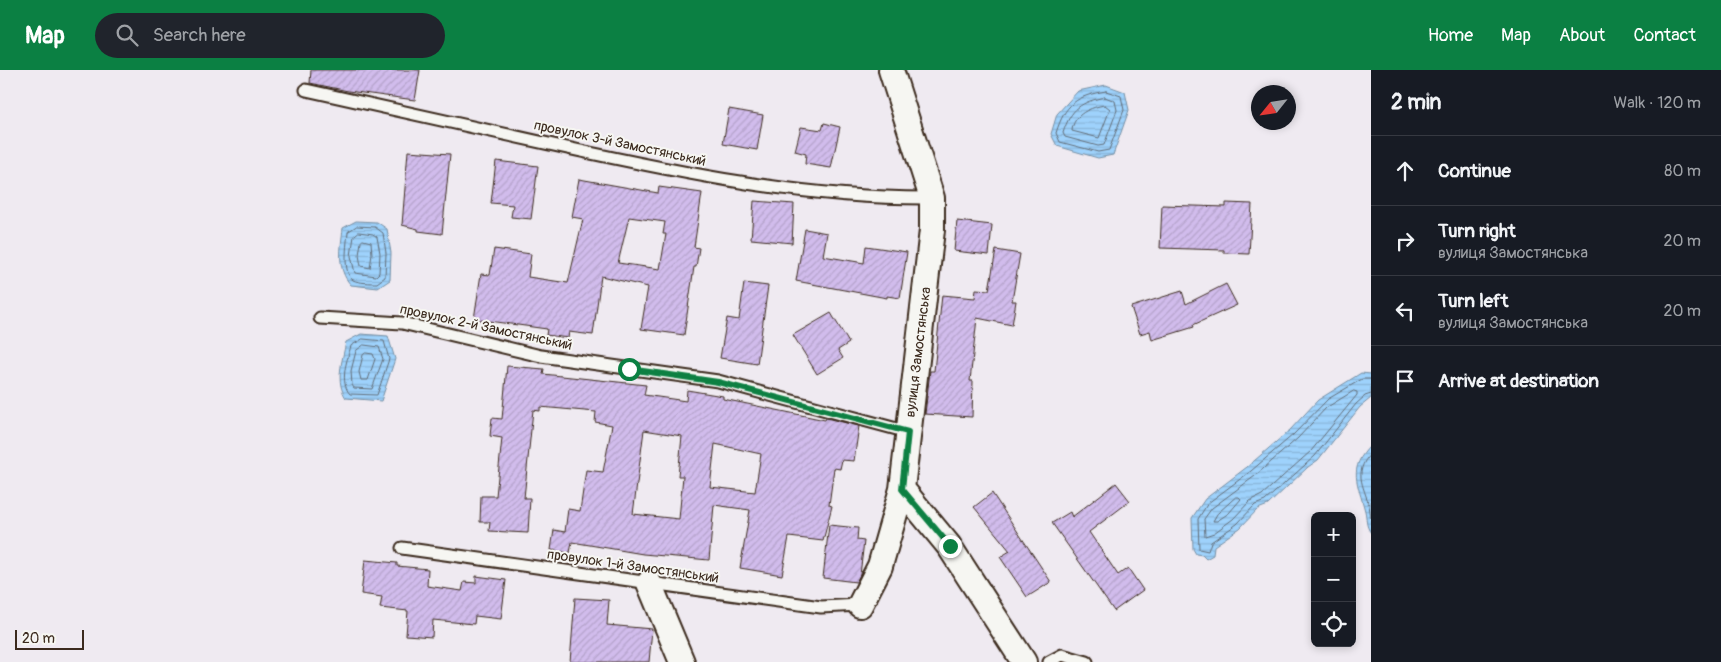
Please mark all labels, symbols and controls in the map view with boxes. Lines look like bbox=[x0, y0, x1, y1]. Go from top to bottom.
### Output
search box bbox=[95, 13, 445, 58]
text: Map bbox=[25, 21, 65, 50]
icon: search bbox=[113, 21, 141, 49]
text: Search here bbox=[153, 23, 246, 47]
text: Home bbox=[1428, 24, 1473, 47]
text: Map bbox=[1501, 24, 1531, 47]
text: About bbox=[1559, 24, 1605, 47]
text: Contact bbox=[1633, 24, 1696, 47]
north arrow bbox=[1251, 85, 1296, 130]
text: 2 min bbox=[1391, 89, 1441, 116]
text: Walk · 120 m bbox=[1613, 93, 1701, 113]
street label: провулок 3-й Замостянський bbox=[532, 116, 708, 170]
icon: ahead bbox=[1391, 157, 1419, 185]
text: Continue bbox=[1438, 159, 1511, 183]
text: 80 m bbox=[1664, 161, 1701, 181]
text: Turn right bbox=[1438, 219, 1516, 243]
icon: right bbox=[1391, 227, 1419, 255]
text: 20 m bbox=[1663, 231, 1701, 251]
text: вулиця Замостянська bbox=[1438, 243, 1588, 263]
street label: вулиця Замостянська bbox=[902, 286, 934, 418]
text: Turn left bbox=[1438, 289, 1508, 313]
icon: left bbox=[1391, 297, 1419, 325]
street label: провулок 2-й Замостянський bbox=[398, 300, 574, 354]
text: 20 m bbox=[1663, 301, 1701, 321]
text: вулиця Замостянська bbox=[1438, 313, 1588, 333]
route start bbox=[618, 358, 641, 381]
icon: arrive bbox=[1391, 367, 1419, 395]
text: Arrive at destination bbox=[1438, 369, 1599, 393]
map controls bbox=[1311, 512, 1356, 647]
button: + bbox=[1311, 512, 1356, 557]
route end bbox=[939, 535, 962, 558]
street label: провулок 1-й Замостянський bbox=[546, 546, 720, 586]
button: − bbox=[1311, 557, 1356, 602]
button: locate bbox=[1311, 602, 1356, 647]
scale bar bbox=[15, 627, 84, 650]
text: 20 m bbox=[22, 630, 55, 647]

